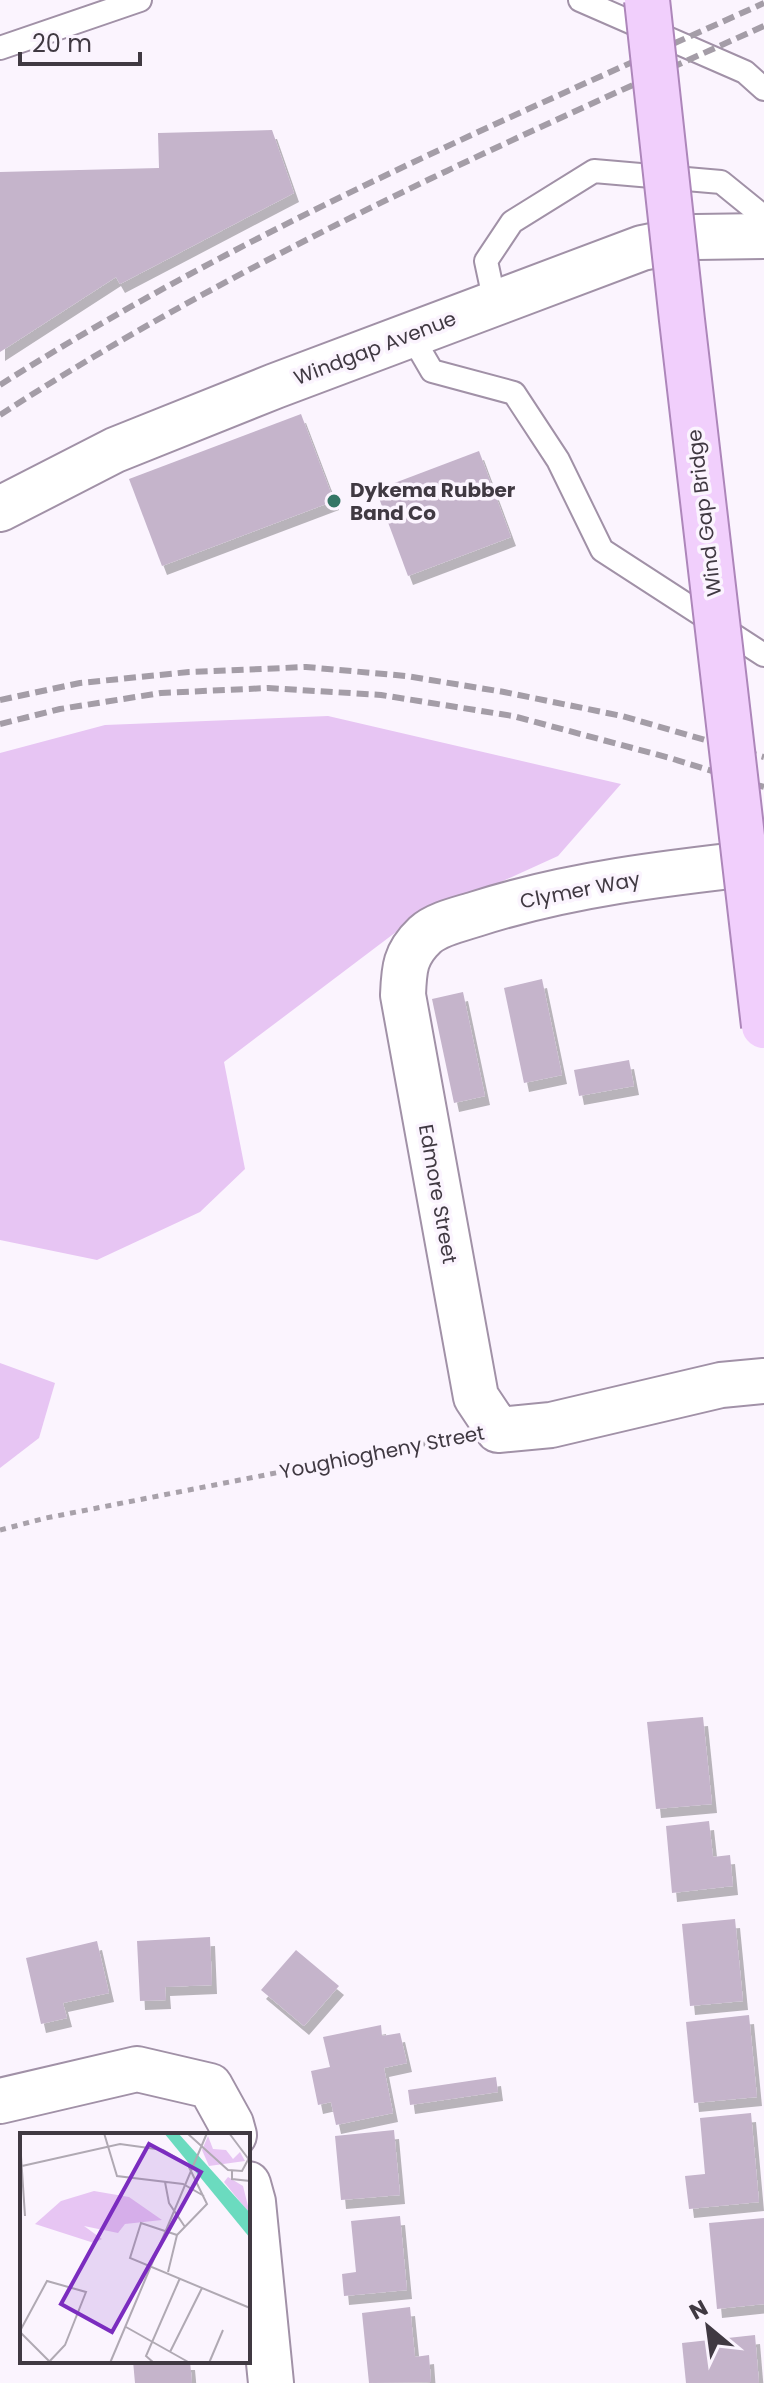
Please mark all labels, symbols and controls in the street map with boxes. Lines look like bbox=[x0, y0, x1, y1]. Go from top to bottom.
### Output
scale bar bbox=[20, 16, 140, 66]
text: 20 m bbox=[32, 27, 92, 60]
street label: Windgap Avenue bbox=[290, 304, 460, 392]
street label: Wind Gap Bridge bbox=[680, 428, 728, 598]
place label: Dykema Rubber Band Co bbox=[350, 476, 516, 527]
marker: Dykema Rubber Band Co bbox=[325, 492, 343, 510]
street label: Clymer Way bbox=[518, 865, 642, 915]
street label: Edmore Street bbox=[412, 1122, 464, 1266]
street label: Youghiogheny Street bbox=[277, 1418, 487, 1486]
inset map bbox=[20, 2133, 250, 2363]
north arrow bbox=[668, 2287, 748, 2367]
text: N bbox=[684, 2292, 713, 2328]

